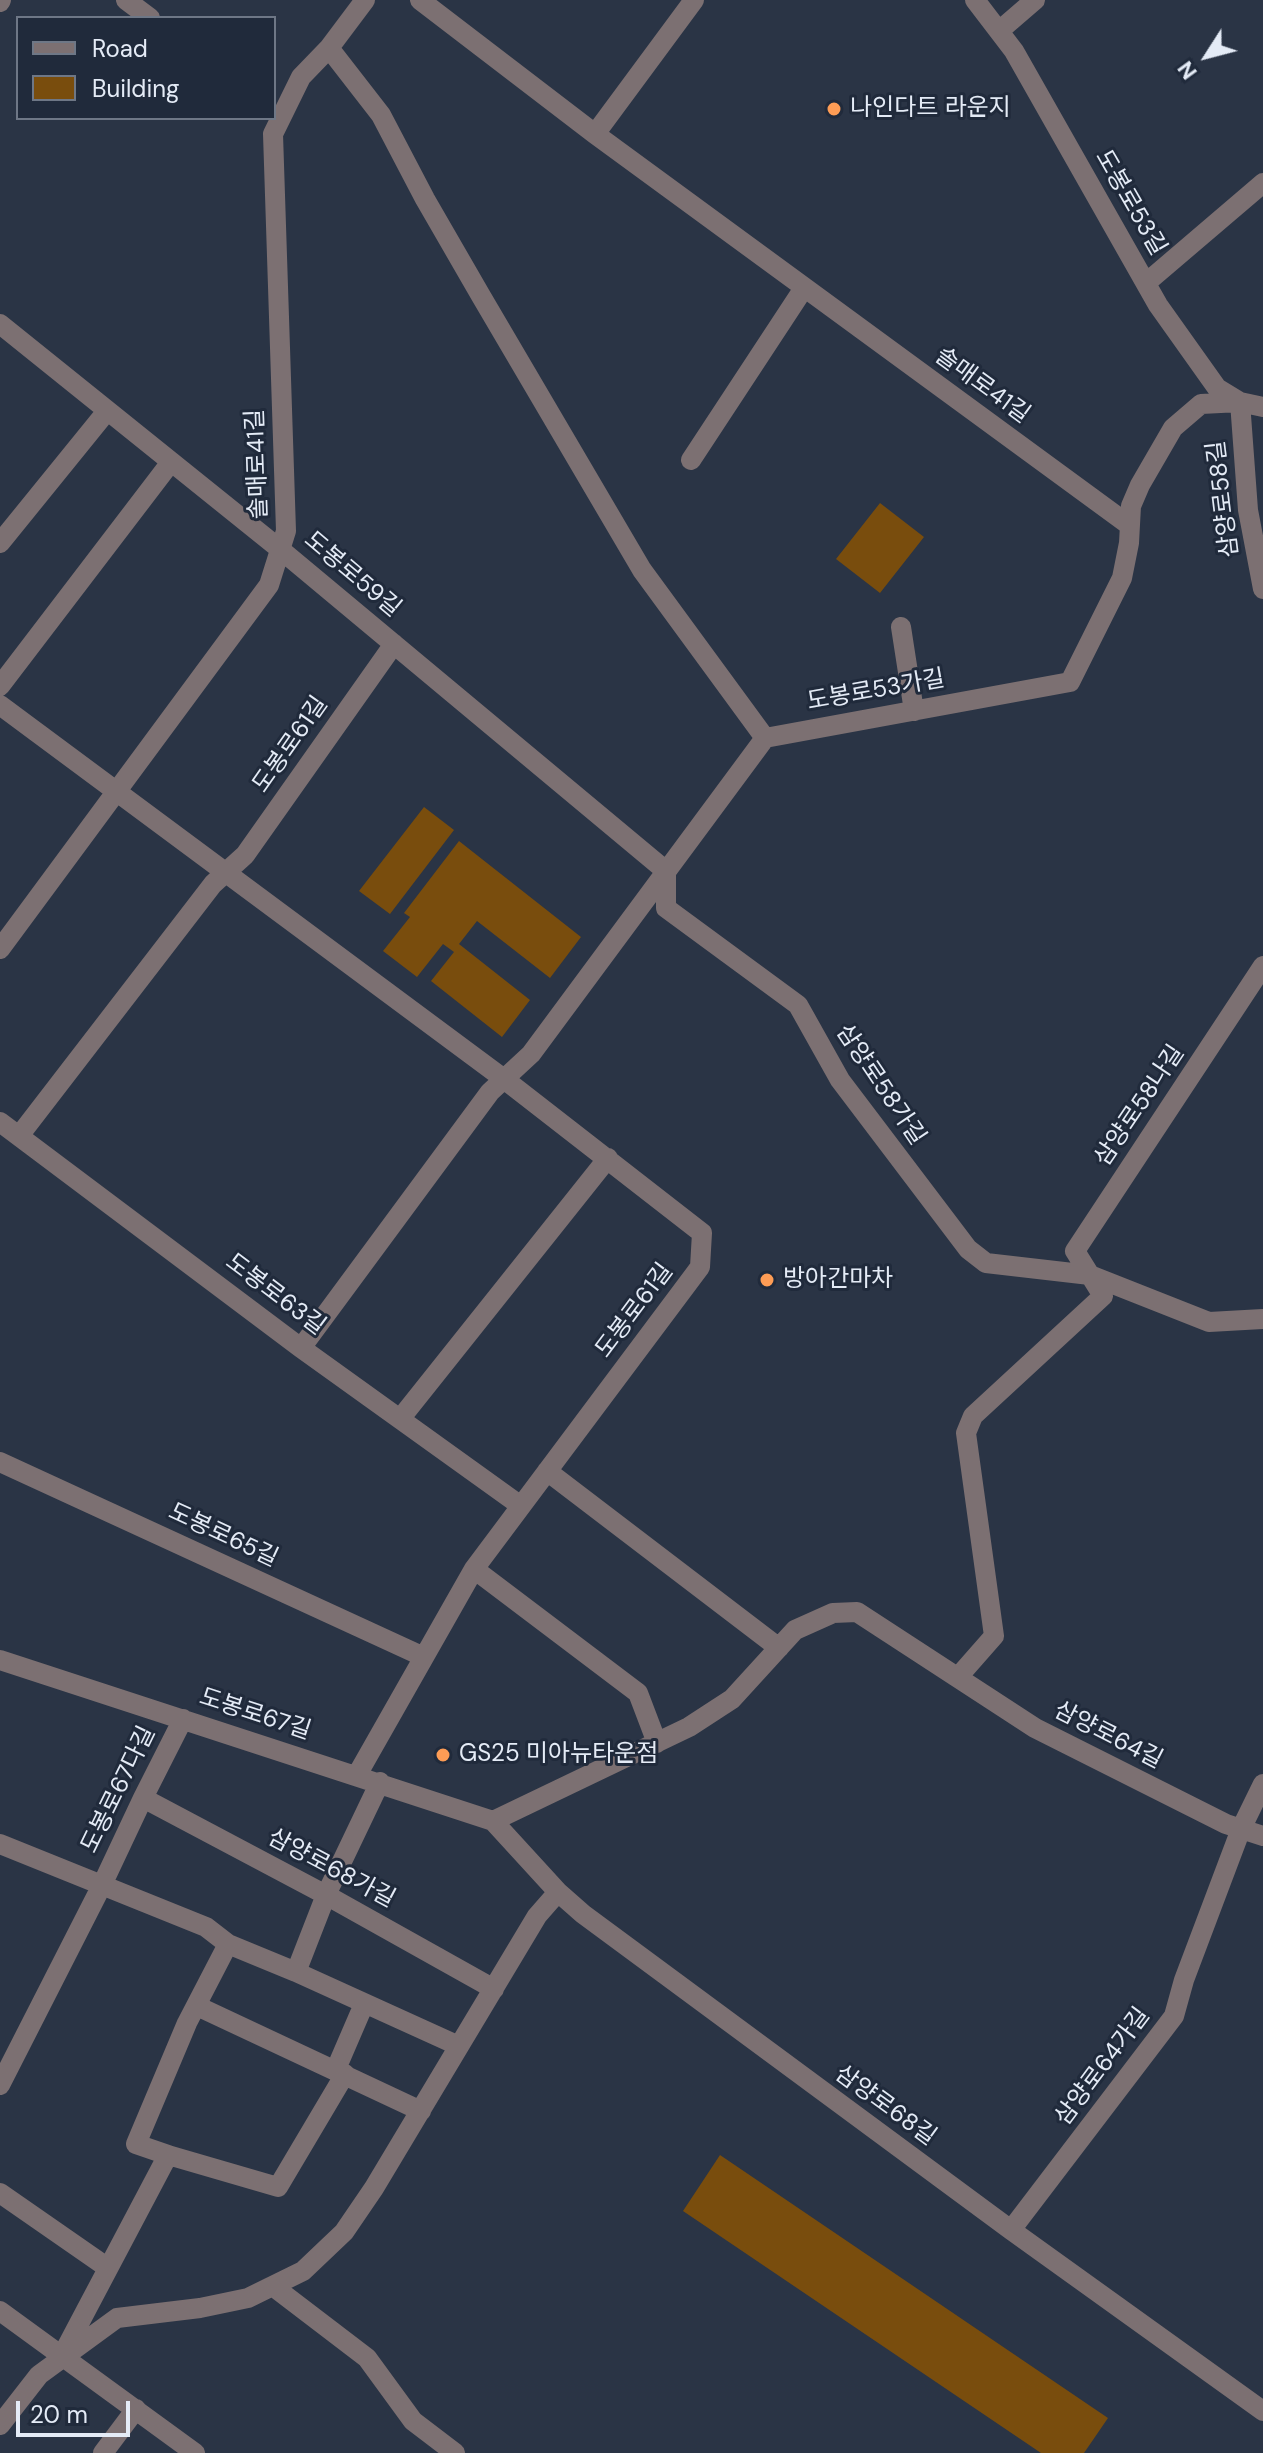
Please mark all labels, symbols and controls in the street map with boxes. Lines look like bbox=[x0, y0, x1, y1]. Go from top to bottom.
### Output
legend bbox=[16, 16, 276, 120]
north arrow bbox=[1167, 16, 1247, 96]
text: Road bbox=[92, 33, 148, 64]
text: N bbox=[1171, 55, 1204, 85]
text: Building bbox=[92, 73, 179, 104]
place label: 나인다트 라운지 bbox=[850, 95, 1011, 123]
marker: 나인다트 라운지 bbox=[825, 100, 843, 118]
street label: 도봉로53길 bbox=[1088, 145, 1172, 261]
street label: 솔매로41길 bbox=[929, 342, 1035, 430]
street label: 솔매로41길 bbox=[242, 408, 274, 520]
street label: 삼양로58길 bbox=[1203, 439, 1245, 559]
street label: 도봉로59길 bbox=[298, 526, 406, 624]
street label: 도봉로53가길 bbox=[805, 665, 947, 717]
street label: 도봉로61길 bbox=[247, 691, 335, 799]
street label: 삼양로58가길 bbox=[829, 1019, 931, 1151]
street label: 삼양로58나길 bbox=[1089, 1040, 1191, 1172]
street label: 도봉로63길 bbox=[219, 1248, 331, 1342]
street label: 도봉로61길 bbox=[590, 1258, 680, 1364]
place label: 방아간마차 bbox=[783, 1266, 893, 1294]
marker: 방아간마차 bbox=[758, 1271, 776, 1289]
street label: 도봉로65길 bbox=[164, 1498, 282, 1574]
street label: 도봉로67길 bbox=[196, 1683, 314, 1747]
street label: 삼양로64길 bbox=[1049, 1696, 1167, 1776]
street label: 도봉로67다길 bbox=[76, 1722, 162, 1858]
place label: GS25 미아뉴타운점 bbox=[459, 1741, 658, 1769]
marker: GS25 미아뉴타운점 bbox=[434, 1746, 452, 1764]
street label: 삼양로68가길 bbox=[262, 1823, 400, 1915]
street label: 삼양로64가길 bbox=[1049, 2002, 1157, 2132]
street label: 삼양로68길 bbox=[829, 2060, 941, 2152]
scale bar bbox=[20, 2385, 134, 2435]
text: 20 m bbox=[30, 2399, 88, 2430]

